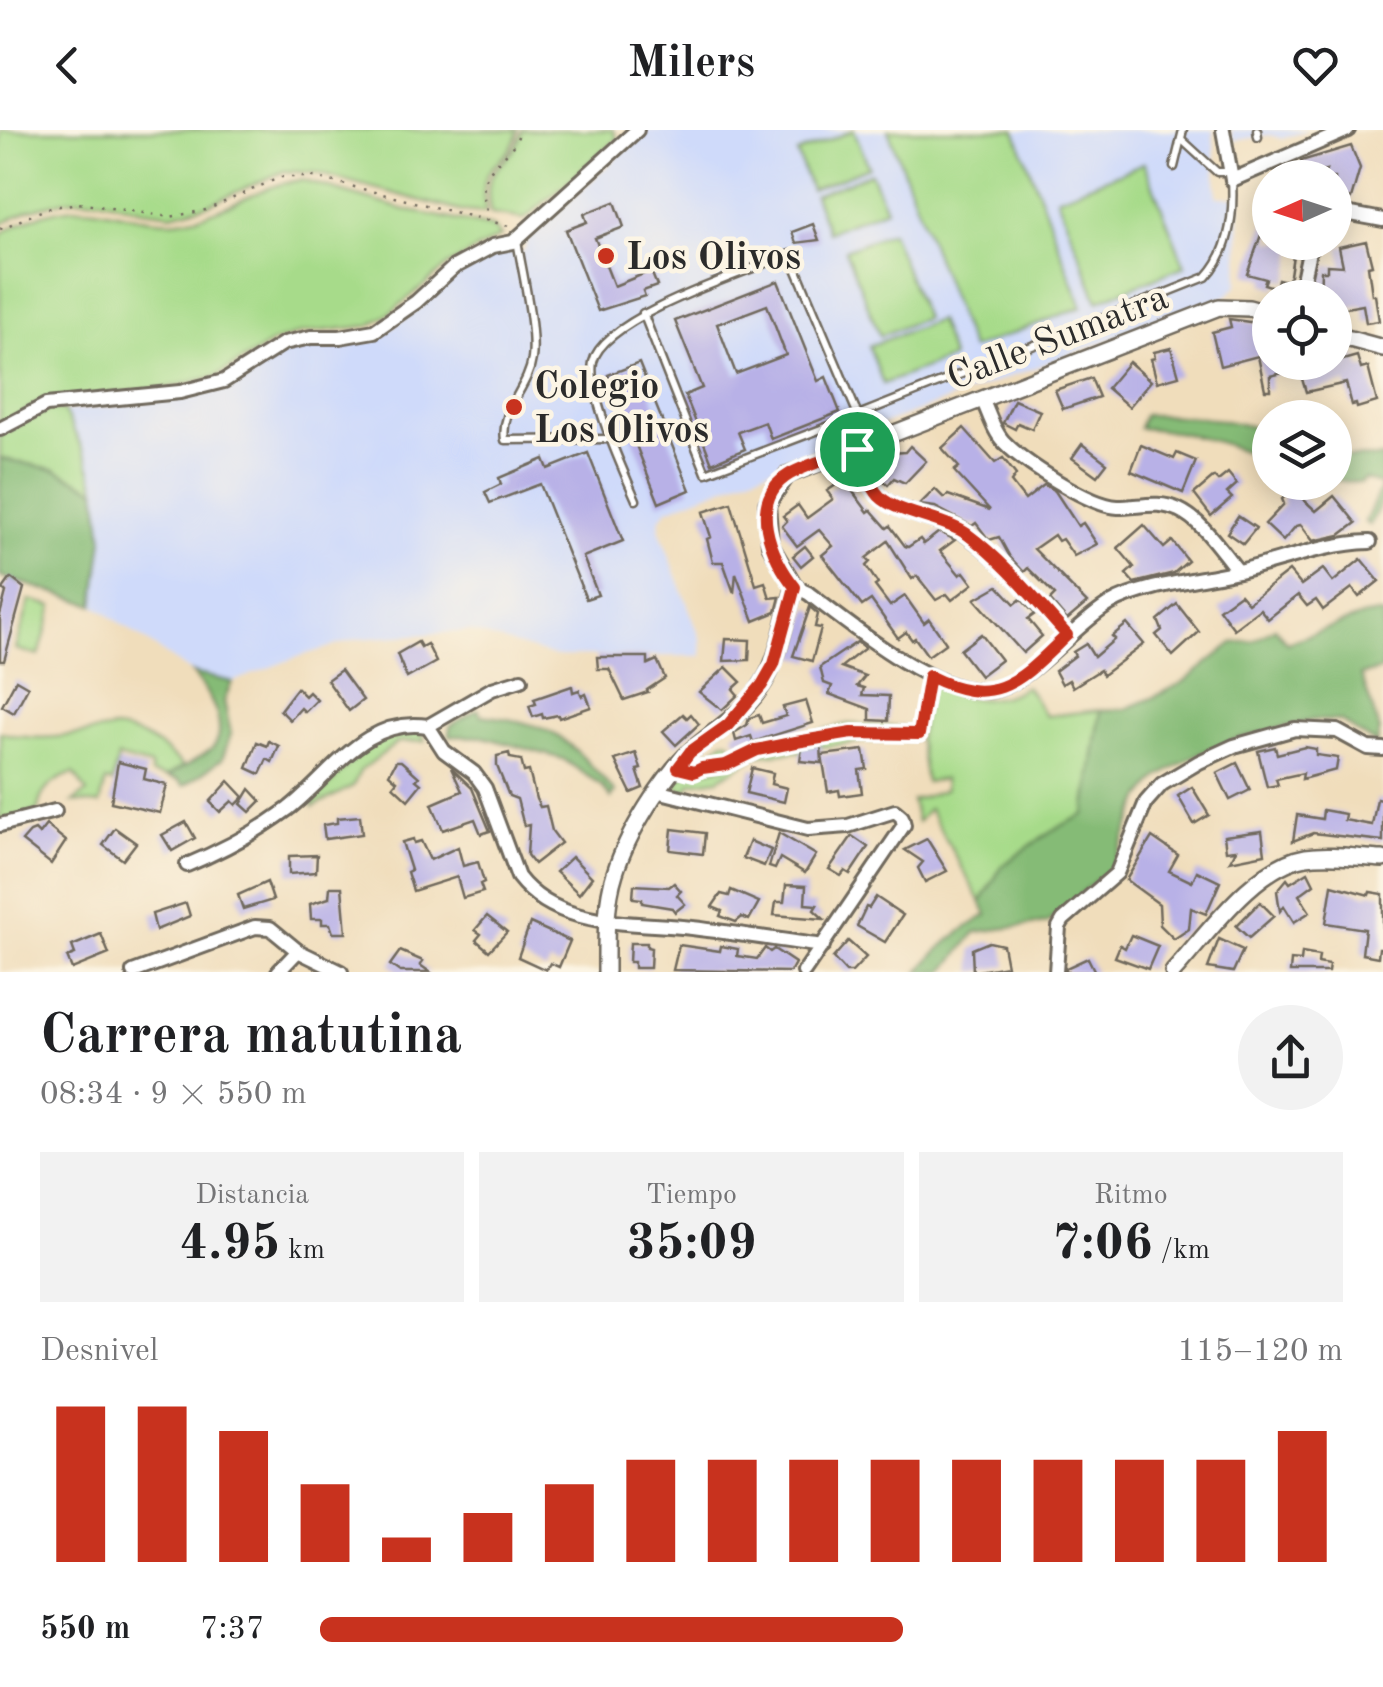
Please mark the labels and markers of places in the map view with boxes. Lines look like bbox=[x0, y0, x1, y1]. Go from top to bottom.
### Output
place label: Los Olivos bbox=[626, 240, 801, 278]
marker: Los Olivos bbox=[595, 245, 617, 267]
place label: Colegio Los Olivos bbox=[534, 369, 709, 451]
marker: Colegio Los Olivos bbox=[503, 396, 525, 418]
pin bbox=[815, 407, 900, 492]

